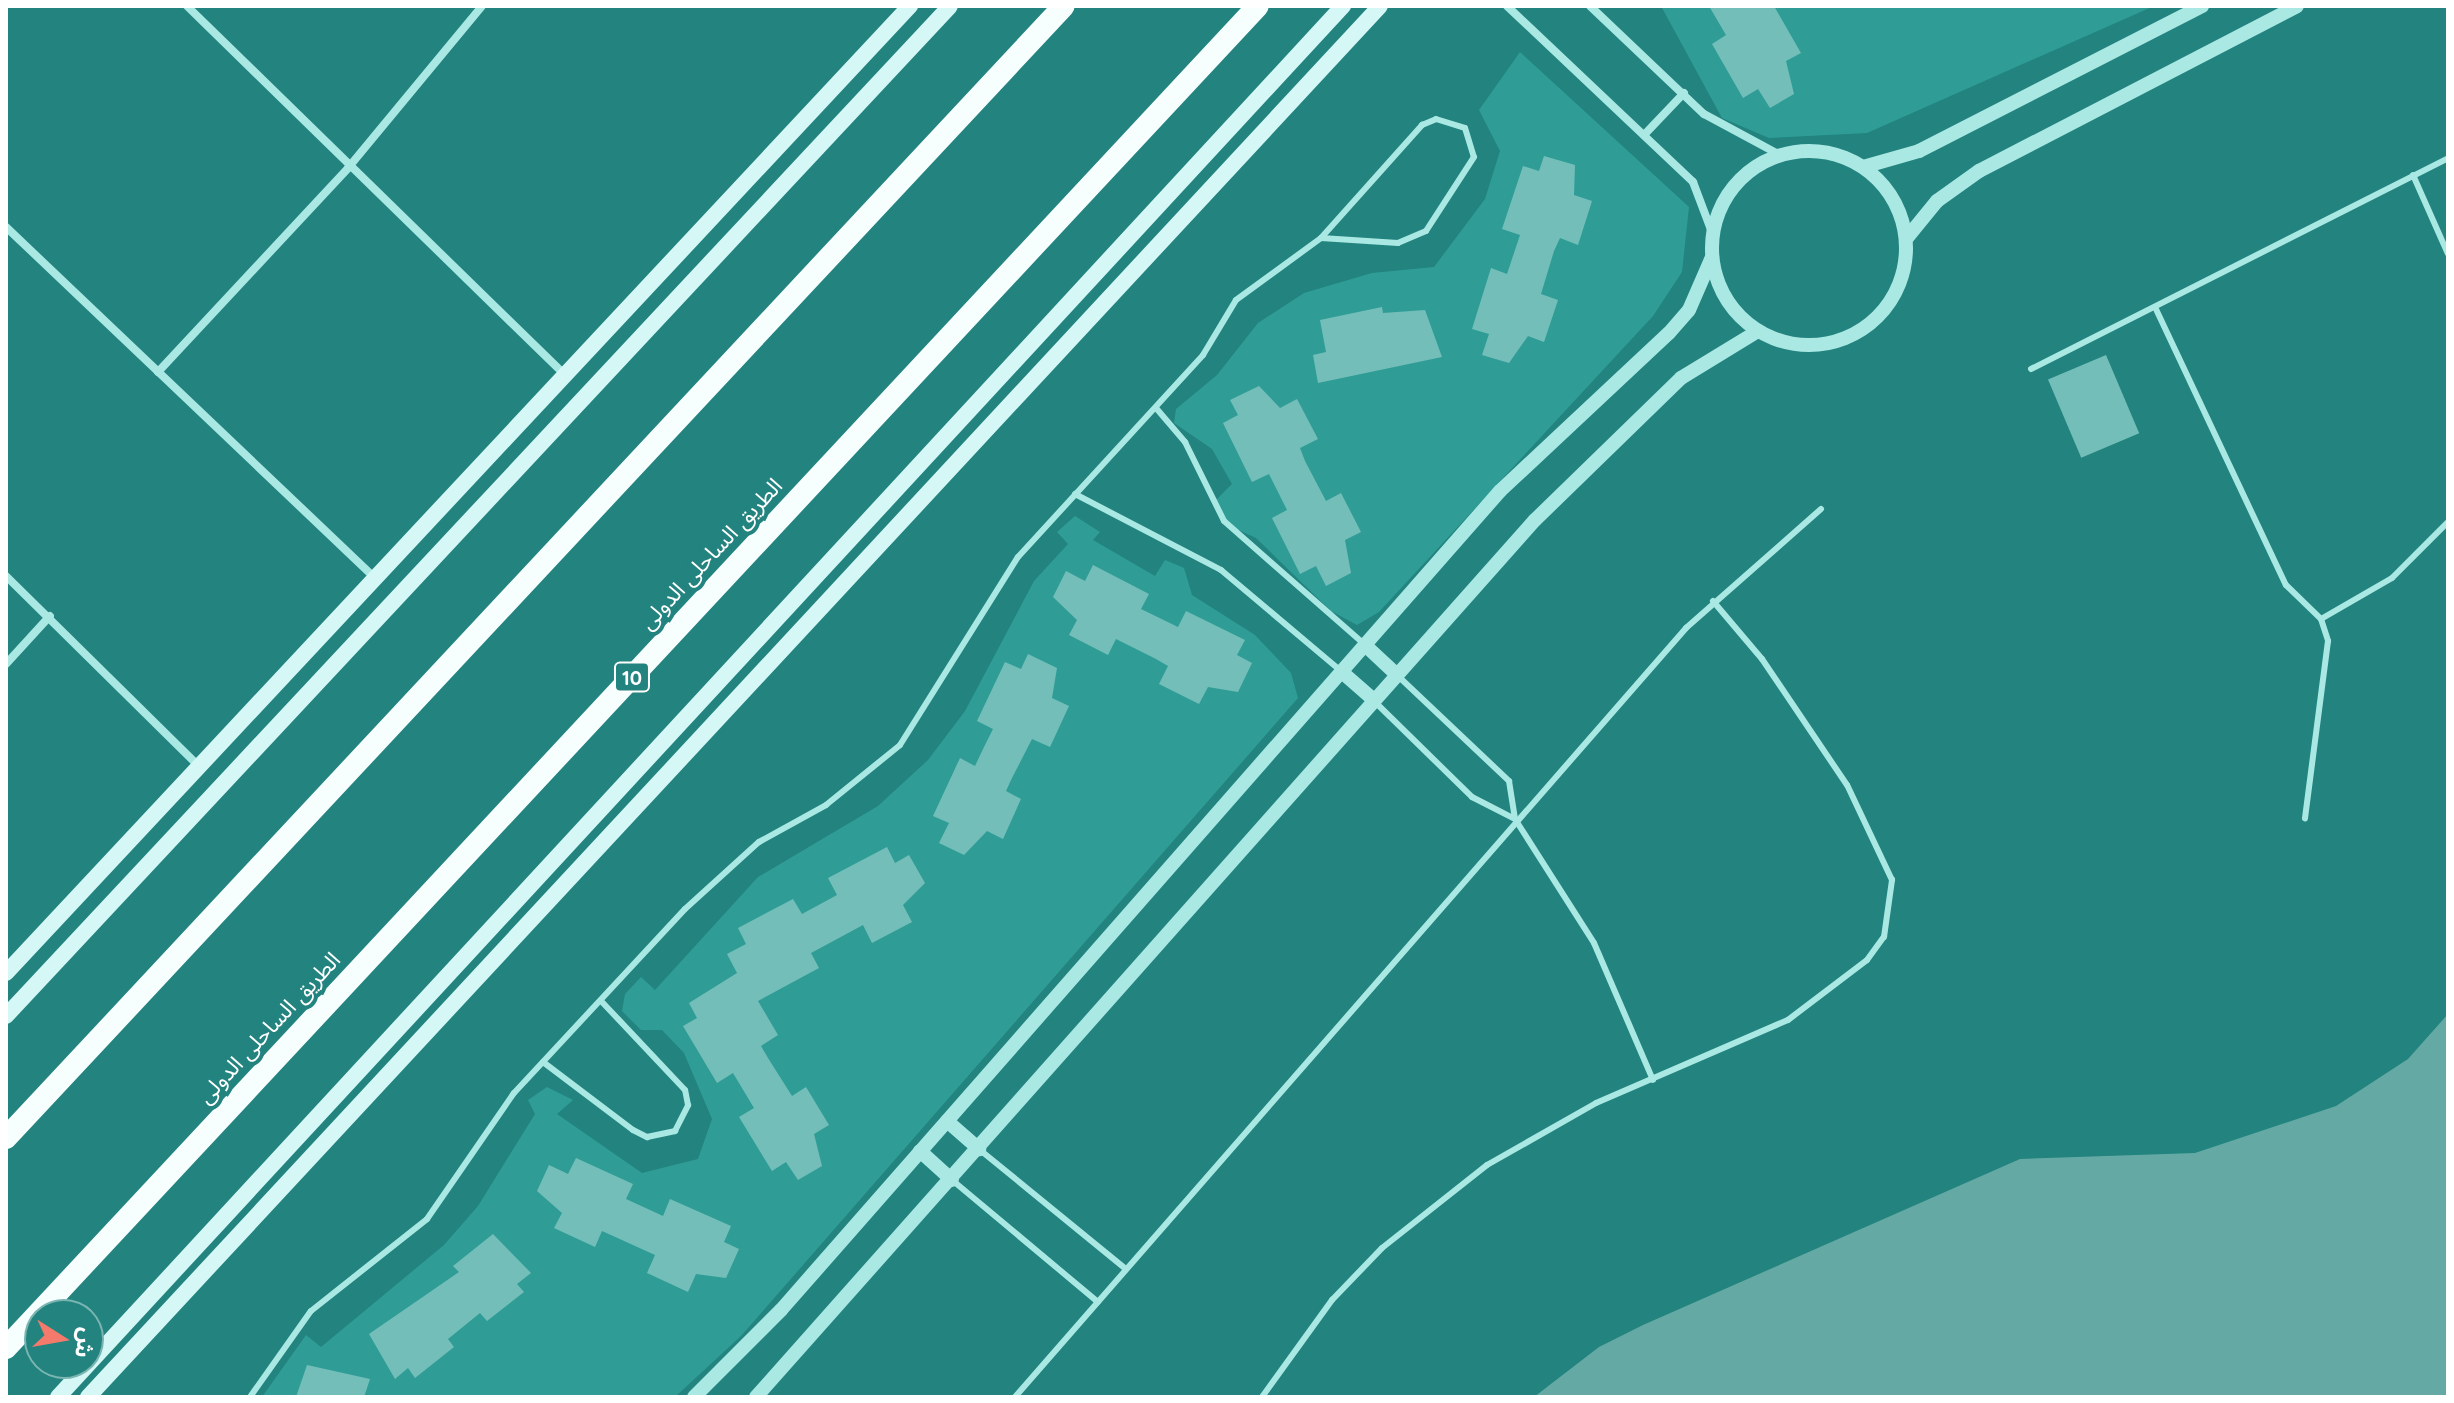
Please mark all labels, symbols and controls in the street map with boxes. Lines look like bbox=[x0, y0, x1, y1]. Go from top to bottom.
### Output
street label: الطريق الساحلى الدولى bbox=[634, 473, 788, 635]
road number: 10 bbox=[612, 661, 652, 693]
street label: الطريق الساحلى الدولى bbox=[192, 947, 346, 1109]
north arrow bbox=[24, 1299, 104, 1379]
text: ش bbox=[69, 1326, 102, 1361]

